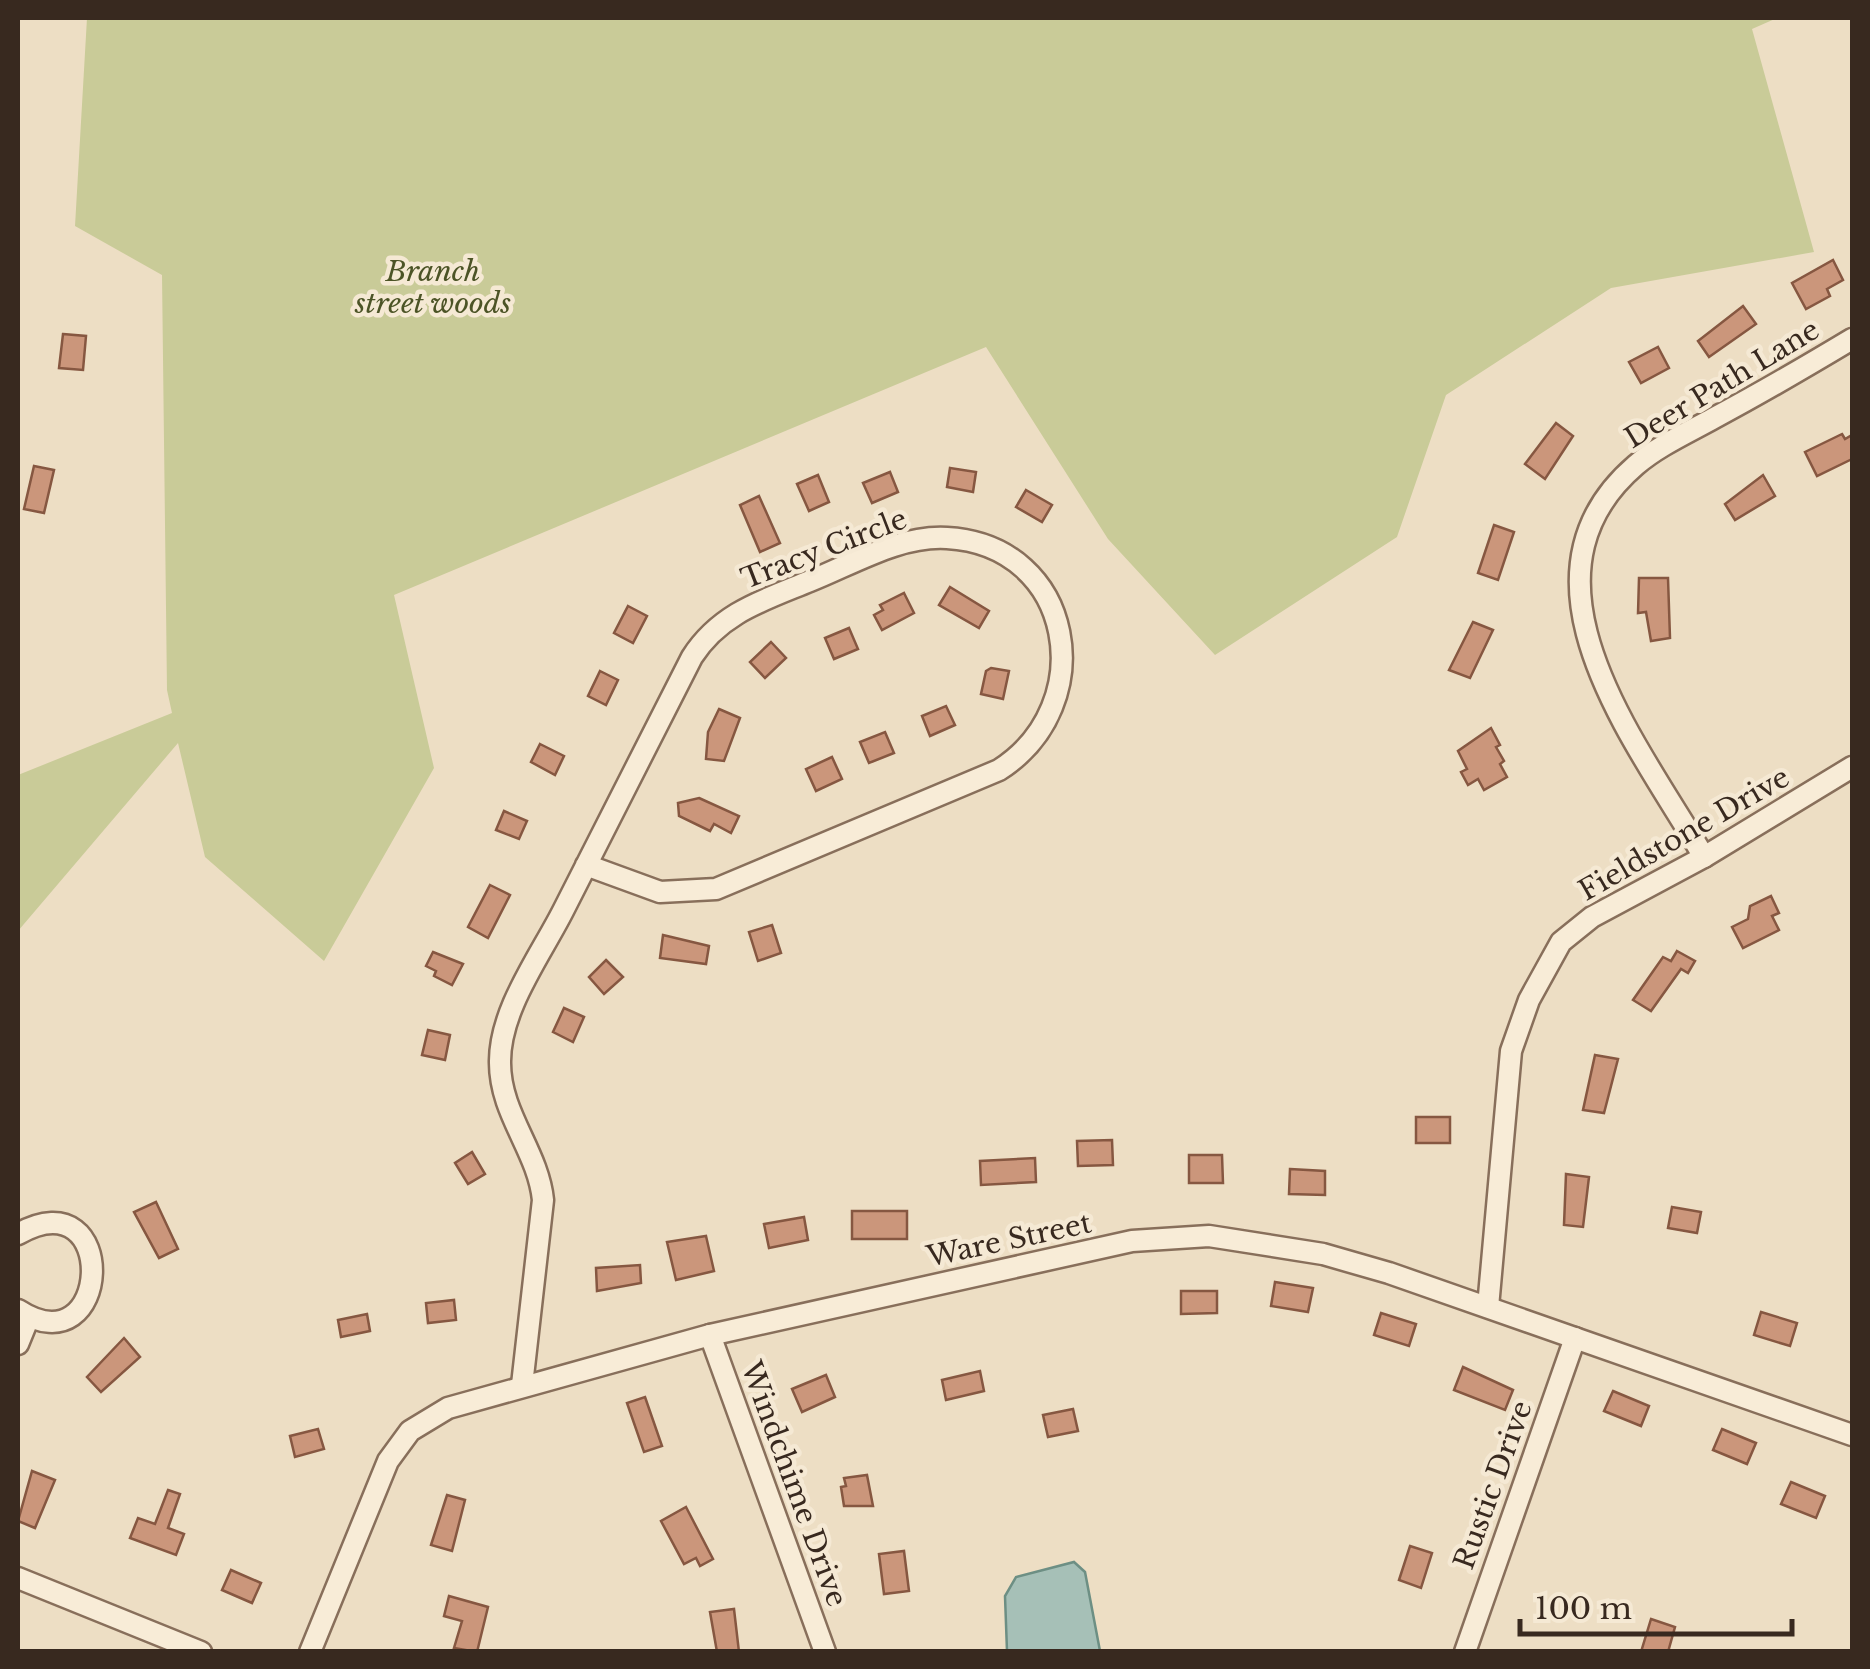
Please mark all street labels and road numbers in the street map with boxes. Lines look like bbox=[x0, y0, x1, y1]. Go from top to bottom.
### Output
street label: Deer Path Lane bbox=[1618, 312, 1826, 456]
street label: Tracy Circle bbox=[736, 501, 912, 597]
street label: Fieldstone Drive bbox=[1572, 760, 1796, 908]
street label: Ware Street bbox=[923, 1205, 1095, 1275]
street label: Windchime Drive bbox=[733, 1356, 855, 1611]
street label: Rustic Drive bbox=[1446, 1396, 1540, 1574]

